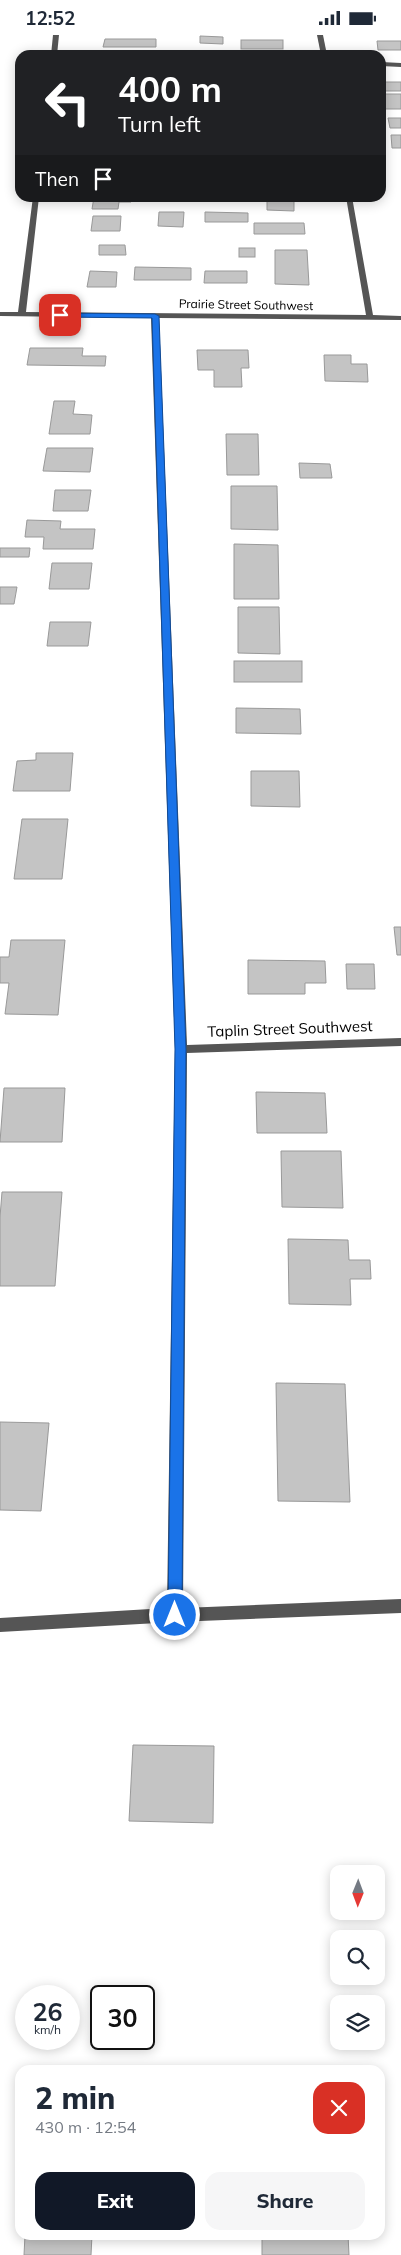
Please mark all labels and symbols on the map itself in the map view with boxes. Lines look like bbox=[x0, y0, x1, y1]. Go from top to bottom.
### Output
pin bbox=[39, 294, 81, 336]
street label: Prairie Street Southwest bbox=[179, 296, 313, 313]
street label: Taplin Street Southwest bbox=[207, 1016, 373, 1041]
position arrow bbox=[148, 1588, 200, 1640]
north arrow bbox=[330, 1865, 385, 1920]
speed limit sign: 30 bbox=[90, 1985, 155, 2050]

